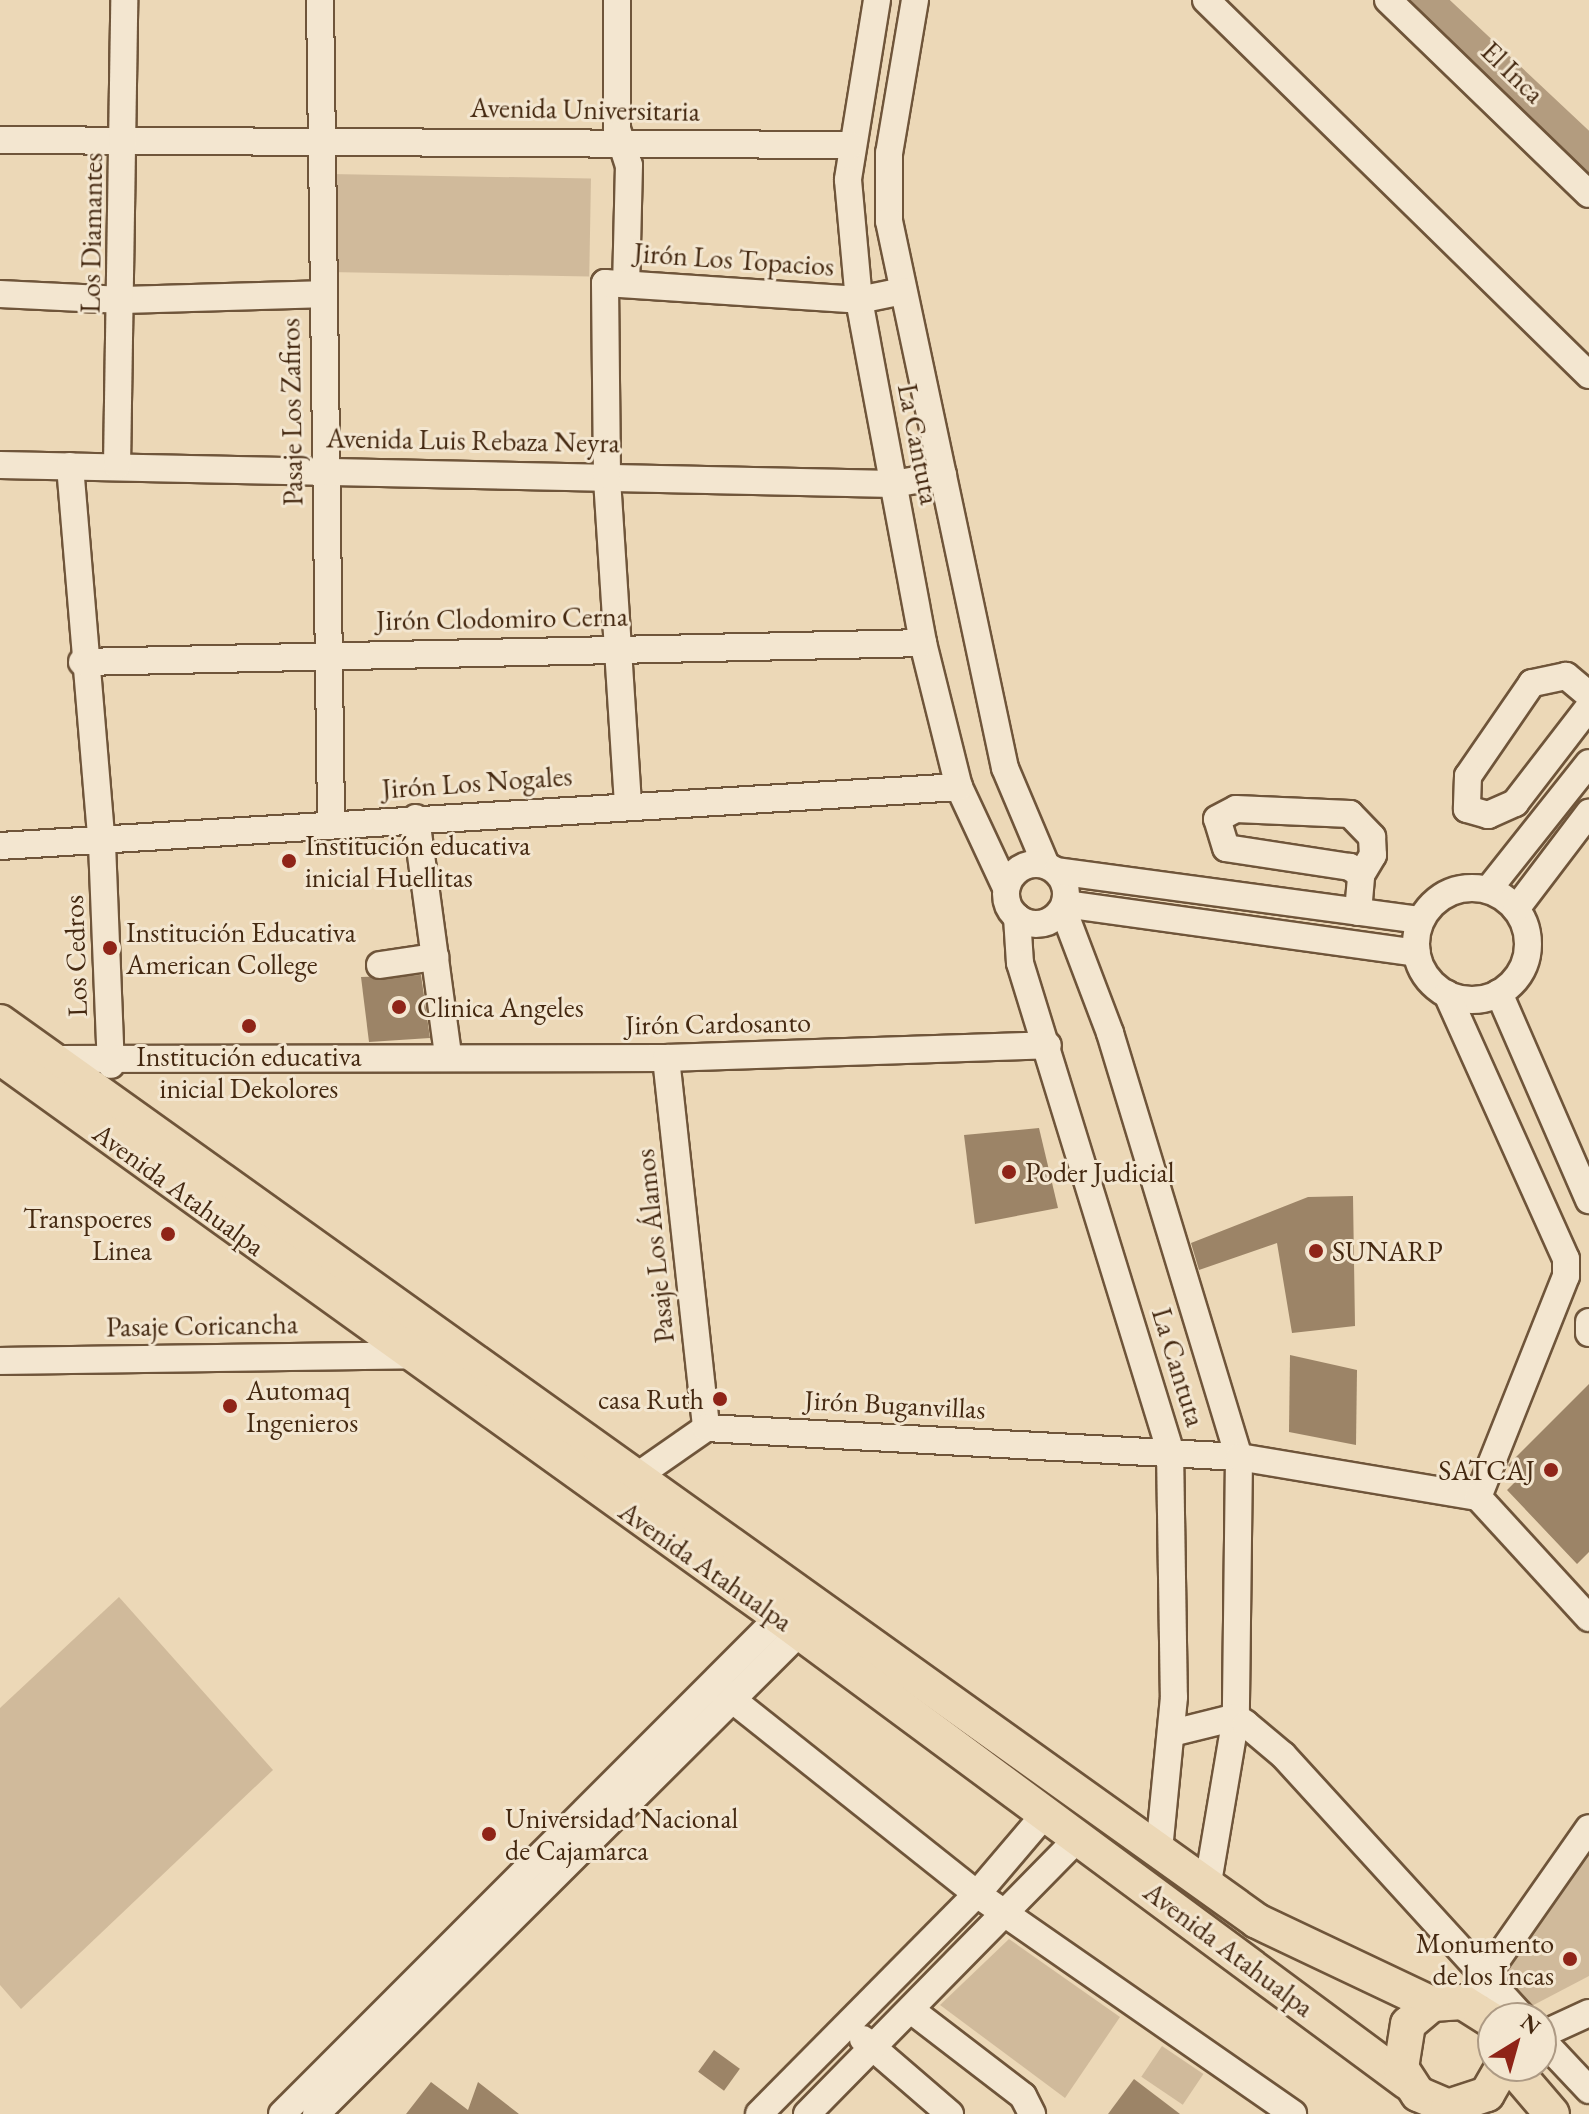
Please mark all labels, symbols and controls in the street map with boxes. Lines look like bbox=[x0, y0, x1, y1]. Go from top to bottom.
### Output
street label: El Inca bbox=[1475, 34, 1551, 110]
street label: Avenida Universitaria bbox=[470, 90, 700, 128]
street label: Los Diamantes bbox=[73, 152, 109, 314]
street label: Jirón Los Topacios bbox=[633, 235, 835, 283]
street label: Pasaje Los Zafiros bbox=[273, 318, 309, 506]
street label: La Cantuta bbox=[891, 381, 947, 507]
street label: Avenida Luis Rebaza Neyra bbox=[326, 421, 620, 459]
street label: Jirón Clodomiro Cerna bbox=[376, 599, 628, 637]
street label: Jirón Los Nogales bbox=[381, 759, 573, 805]
place label: Institución educativa inicial Huellitas bbox=[305, 828, 530, 894]
marker: Institución educativa inicial Huellitas bbox=[280, 852, 298, 870]
street label: Los Cedros bbox=[56, 895, 94, 1017]
place label: Institución Educativa American College bbox=[126, 915, 356, 981]
marker: Institución Educativa American College bbox=[101, 939, 119, 957]
place label: Clinica Angeles bbox=[417, 990, 584, 1024]
marker: Clinica Angeles bbox=[388, 996, 410, 1018]
street label: Jirón Cardosanto bbox=[625, 1005, 811, 1041]
marker: Institución educativa inicial Dekolores bbox=[240, 1017, 258, 1035]
place label: Institución educativa inicial Dekolores bbox=[136, 1039, 362, 1105]
street label: Avenida Atahualpa bbox=[87, 1115, 271, 1263]
street label: Pasaje Los Álamos bbox=[627, 1147, 681, 1345]
place label: Poder Judicial bbox=[1025, 1155, 1174, 1189]
marker: Poder Judicial bbox=[1000, 1163, 1018, 1181]
place label: Transpoeres Linea bbox=[23, 1201, 152, 1267]
marker: Transpoeres Linea bbox=[159, 1225, 177, 1243]
place label: SUNARP bbox=[1332, 1234, 1443, 1268]
marker: SUNARP bbox=[1307, 1242, 1325, 1260]
street label: La Cantuta bbox=[1145, 1304, 1213, 1430]
street label: Pasaje Coricancha bbox=[106, 1307, 298, 1343]
place label: Automaq Ingenieros bbox=[246, 1373, 358, 1439]
place label: casa Ruth bbox=[598, 1382, 704, 1416]
street label: Jirón Buganvillas bbox=[804, 1382, 986, 1426]
marker: casa Ruth bbox=[711, 1390, 729, 1408]
marker: Automaq Ingenieros bbox=[221, 1397, 239, 1415]
place label: SATCAJ bbox=[1438, 1453, 1535, 1487]
marker: SATCAJ bbox=[1542, 1461, 1560, 1479]
street label: Avenida Atahualpa bbox=[613, 1494, 799, 1638]
place label: Universidad Nacional de Cajamarca bbox=[505, 1801, 738, 1867]
marker: Universidad Nacional de Cajamarca bbox=[480, 1825, 498, 1843]
street label: Avenida Atahualpa bbox=[1137, 1874, 1321, 2024]
place label: Monumento de los Incas bbox=[1416, 1926, 1554, 1992]
marker: Monumento de los Incas bbox=[1561, 1950, 1579, 1968]
north arrow bbox=[1477, 2002, 1557, 2082]
text: N bbox=[1515, 2007, 1546, 2041]

